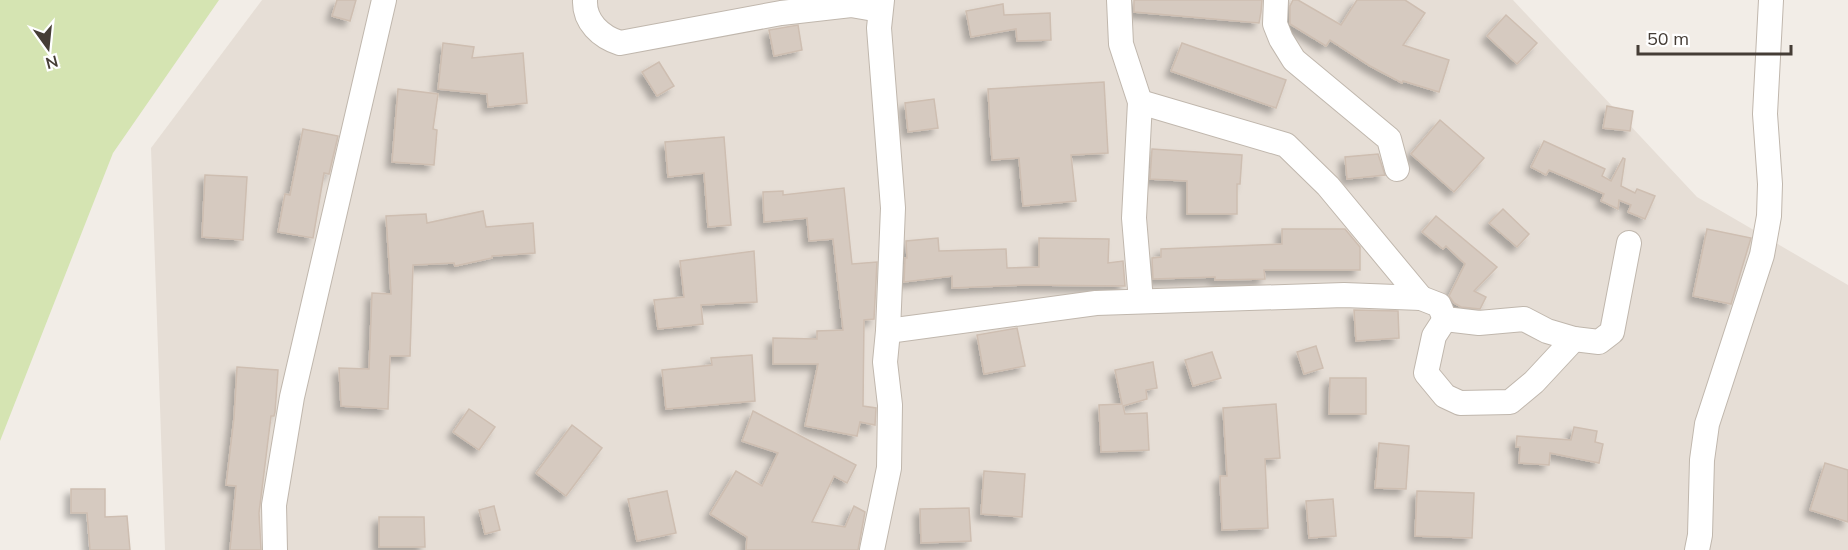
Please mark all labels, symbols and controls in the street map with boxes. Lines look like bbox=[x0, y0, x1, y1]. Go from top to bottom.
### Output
north arrow bbox=[18, 18, 78, 78]
scale bar bbox=[1638, 18, 1791, 56]
text: 50 m bbox=[1647, 27, 1689, 50]
text: N bbox=[43, 51, 60, 74]

